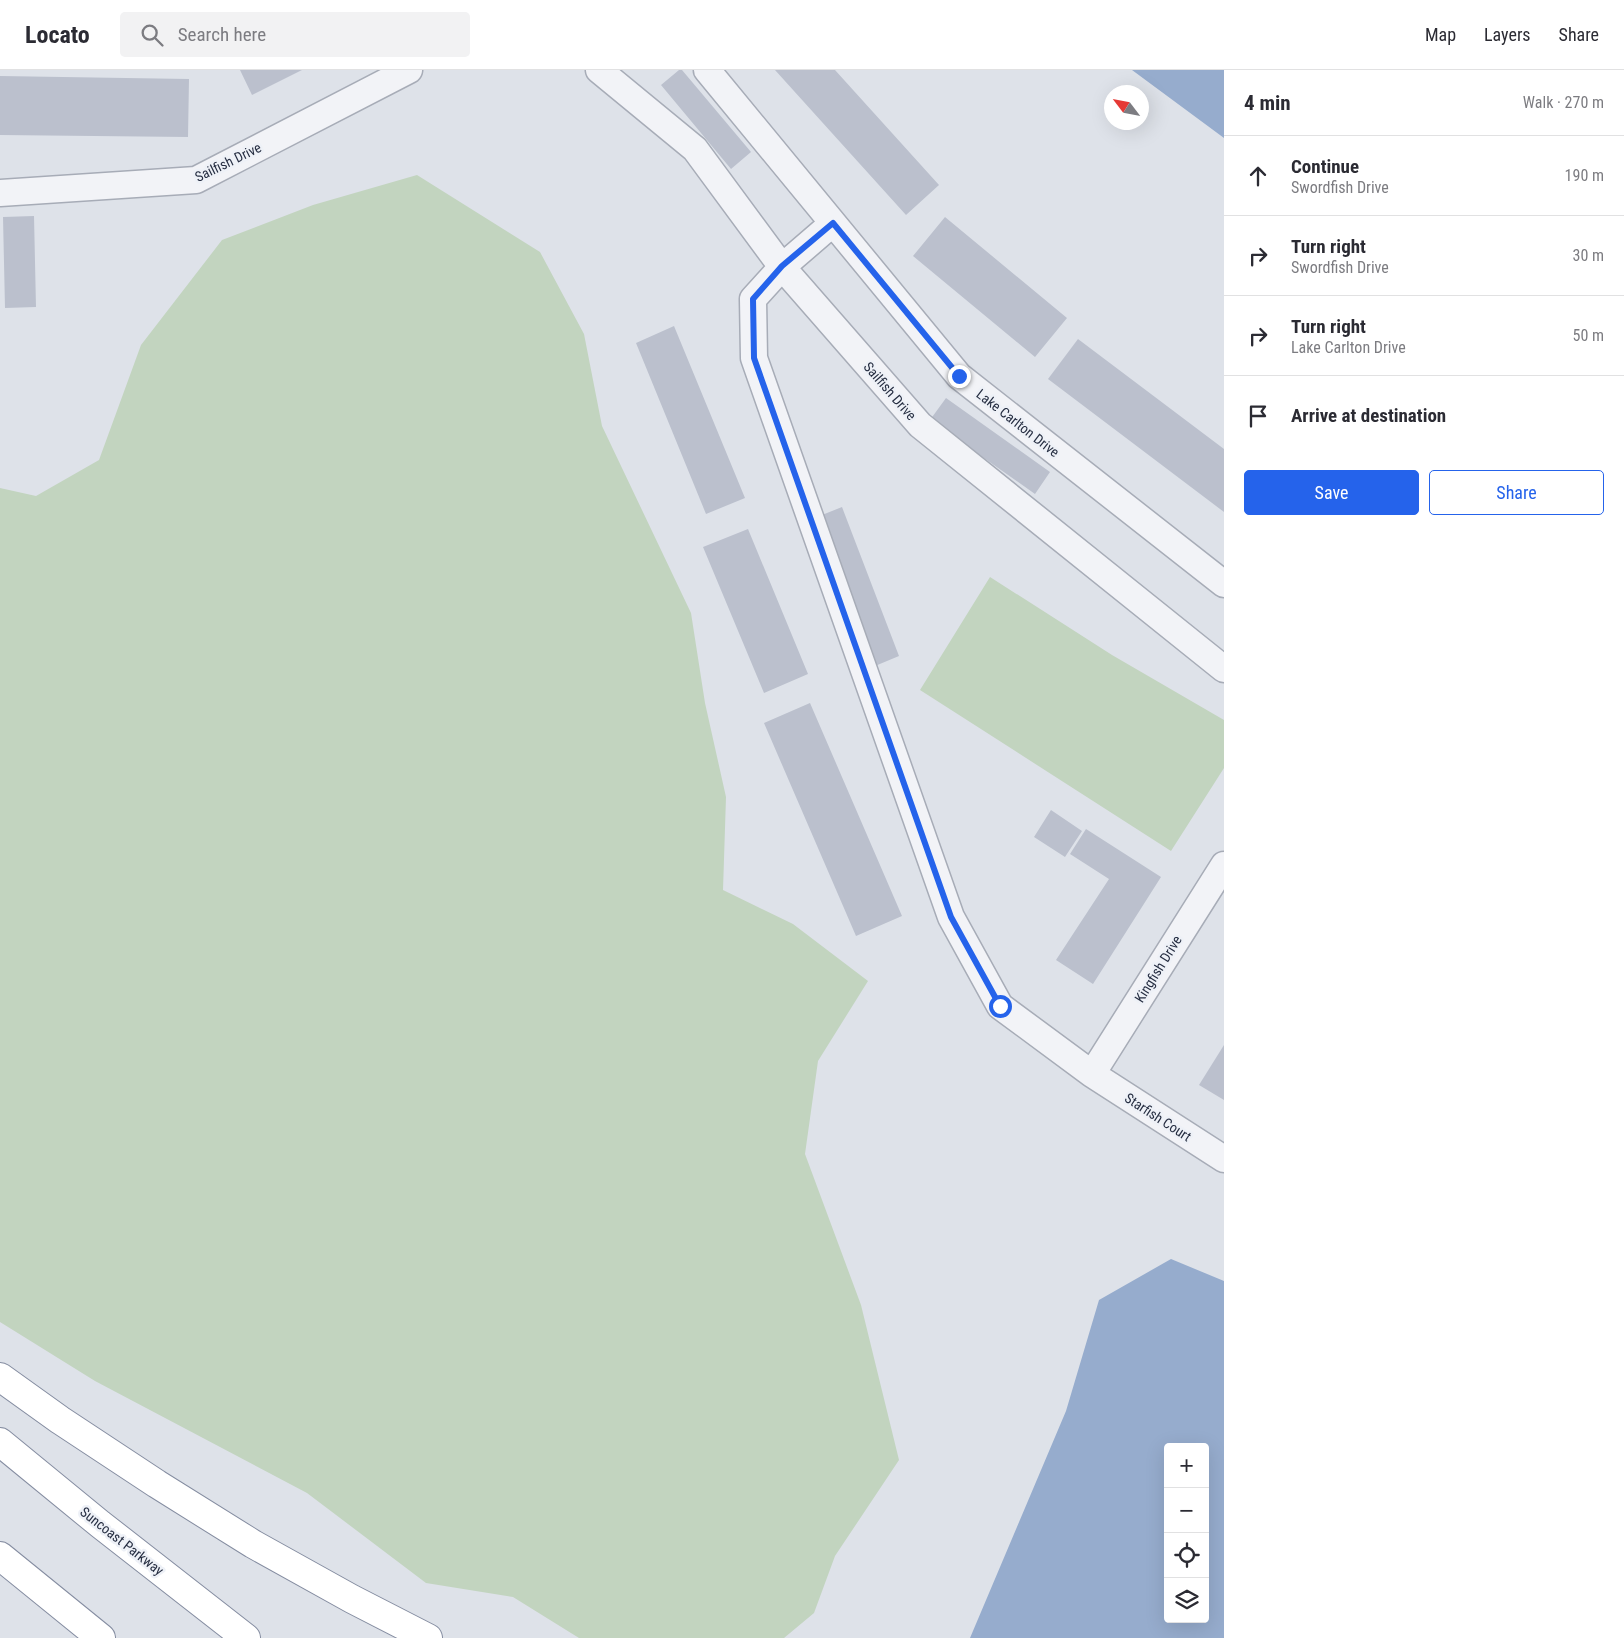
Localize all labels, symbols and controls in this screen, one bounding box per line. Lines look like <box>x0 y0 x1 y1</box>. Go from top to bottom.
search box <box>120 12 470 57</box>
text: Locato <box>25 21 90 49</box>
icon: search <box>138 21 166 49</box>
text: Search here <box>178 23 266 46</box>
text: Map <box>1425 24 1456 45</box>
text: Layers <box>1484 24 1531 45</box>
text: Share <box>1559 24 1599 45</box>
north arrow <box>1104 85 1149 130</box>
text: 4 min <box>1244 91 1291 115</box>
text: Walk · 270 m <box>1523 93 1604 112</box>
street label: Sailfish Drive <box>192 139 264 185</box>
text: Continue <box>1291 155 1359 178</box>
icon: ahead <box>1244 162 1272 190</box>
text: 190 m <box>1565 166 1604 185</box>
text: Swordfish Drive <box>1291 178 1389 197</box>
text: Turn right <box>1291 235 1366 258</box>
icon: right <box>1244 242 1272 270</box>
text: 30 m <box>1572 246 1604 265</box>
text: Swordfish Drive <box>1291 258 1389 277</box>
text: Turn right <box>1291 315 1366 338</box>
icon: right <box>1244 322 1272 350</box>
text: 50 m <box>1572 326 1604 345</box>
text: Lake Carlton Drive <box>1291 338 1406 357</box>
street label: Sailfish Drive <box>860 359 920 424</box>
route end <box>948 365 971 388</box>
street label: Lake Carlton Drive <box>974 386 1063 460</box>
icon: arrive <box>1244 402 1272 430</box>
text: Arrive at destination <box>1291 404 1446 427</box>
button: Save <box>1244 470 1419 515</box>
button: Share <box>1429 470 1604 515</box>
street label: Kingfish Drive <box>1131 932 1185 1005</box>
route start <box>989 995 1012 1018</box>
street label: Starfish Court <box>1122 1090 1194 1144</box>
map controls <box>1164 1443 1209 1623</box>
button: + <box>1164 1443 1209 1488</box>
button: − <box>1164 1488 1209 1533</box>
street label: Suncoast Parkway <box>77 1504 167 1579</box>
button: locate <box>1164 1533 1209 1578</box>
button: layers <box>1164 1578 1209 1623</box>

